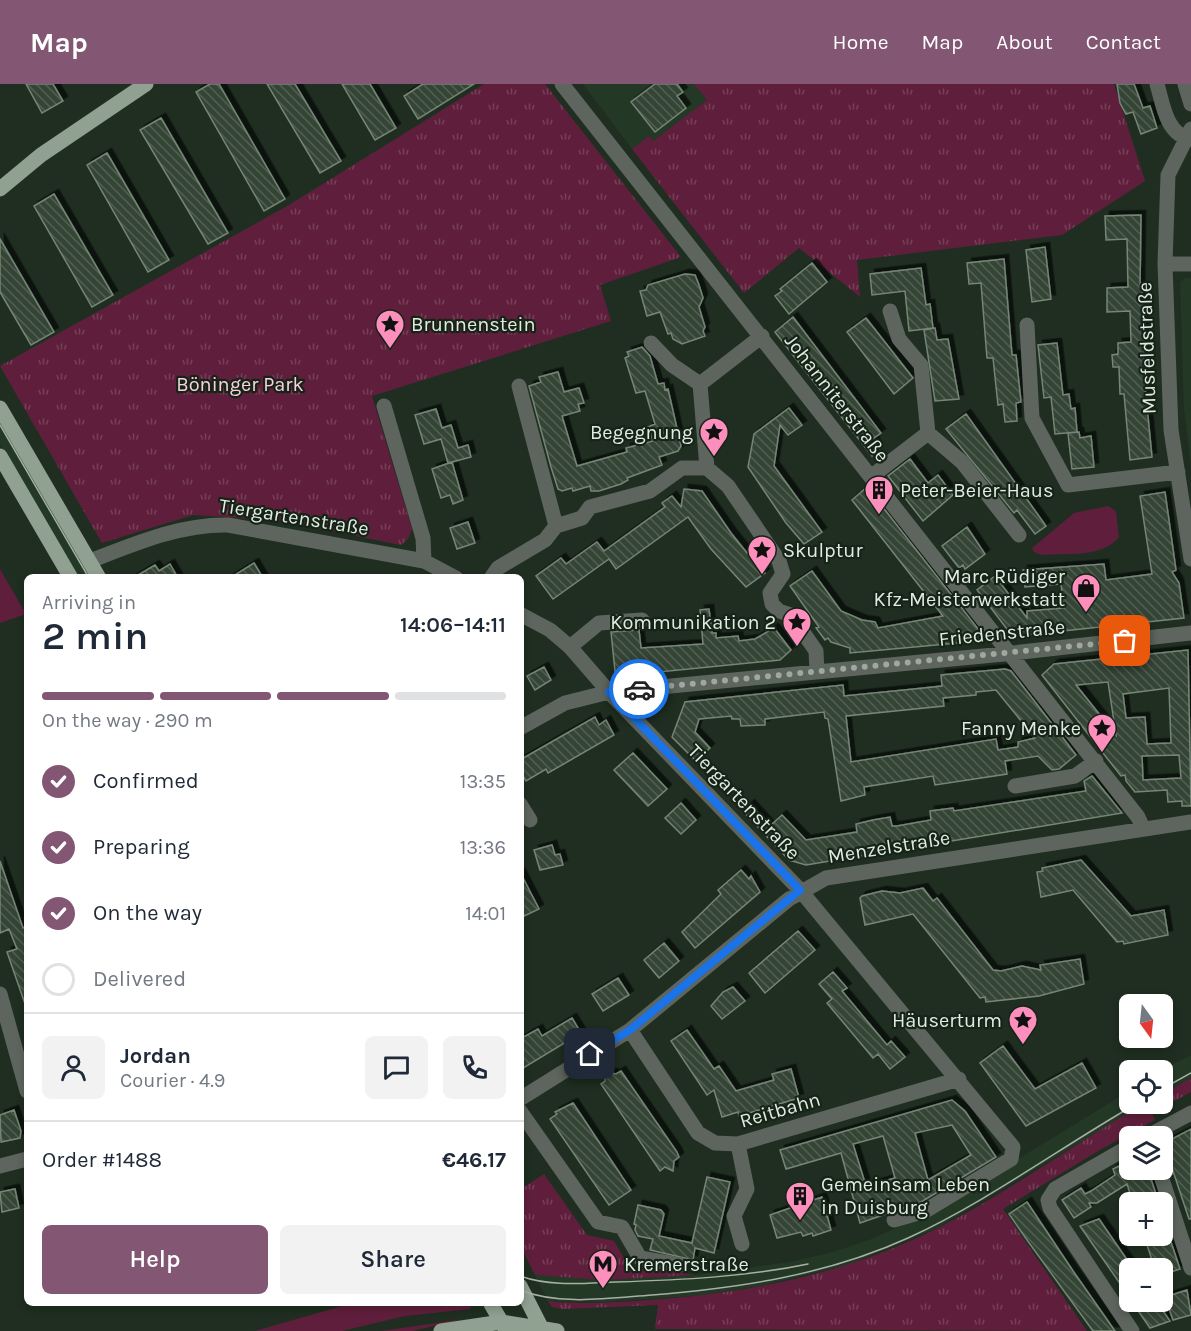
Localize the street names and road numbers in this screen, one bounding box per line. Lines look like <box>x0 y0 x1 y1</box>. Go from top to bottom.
street label: Musfeldstraße <box>1133 281 1161 415</box>
street label: Johanniterstraße <box>780 329 894 467</box>
street label: Tiergartenstraße <box>217 494 371 540</box>
street label: Friedenstraße <box>938 615 1066 651</box>
street label: Tiergartenstraße <box>683 740 805 864</box>
street label: Menzelstraße <box>826 826 952 868</box>
street label: Reitbahn <box>737 1088 823 1132</box>

